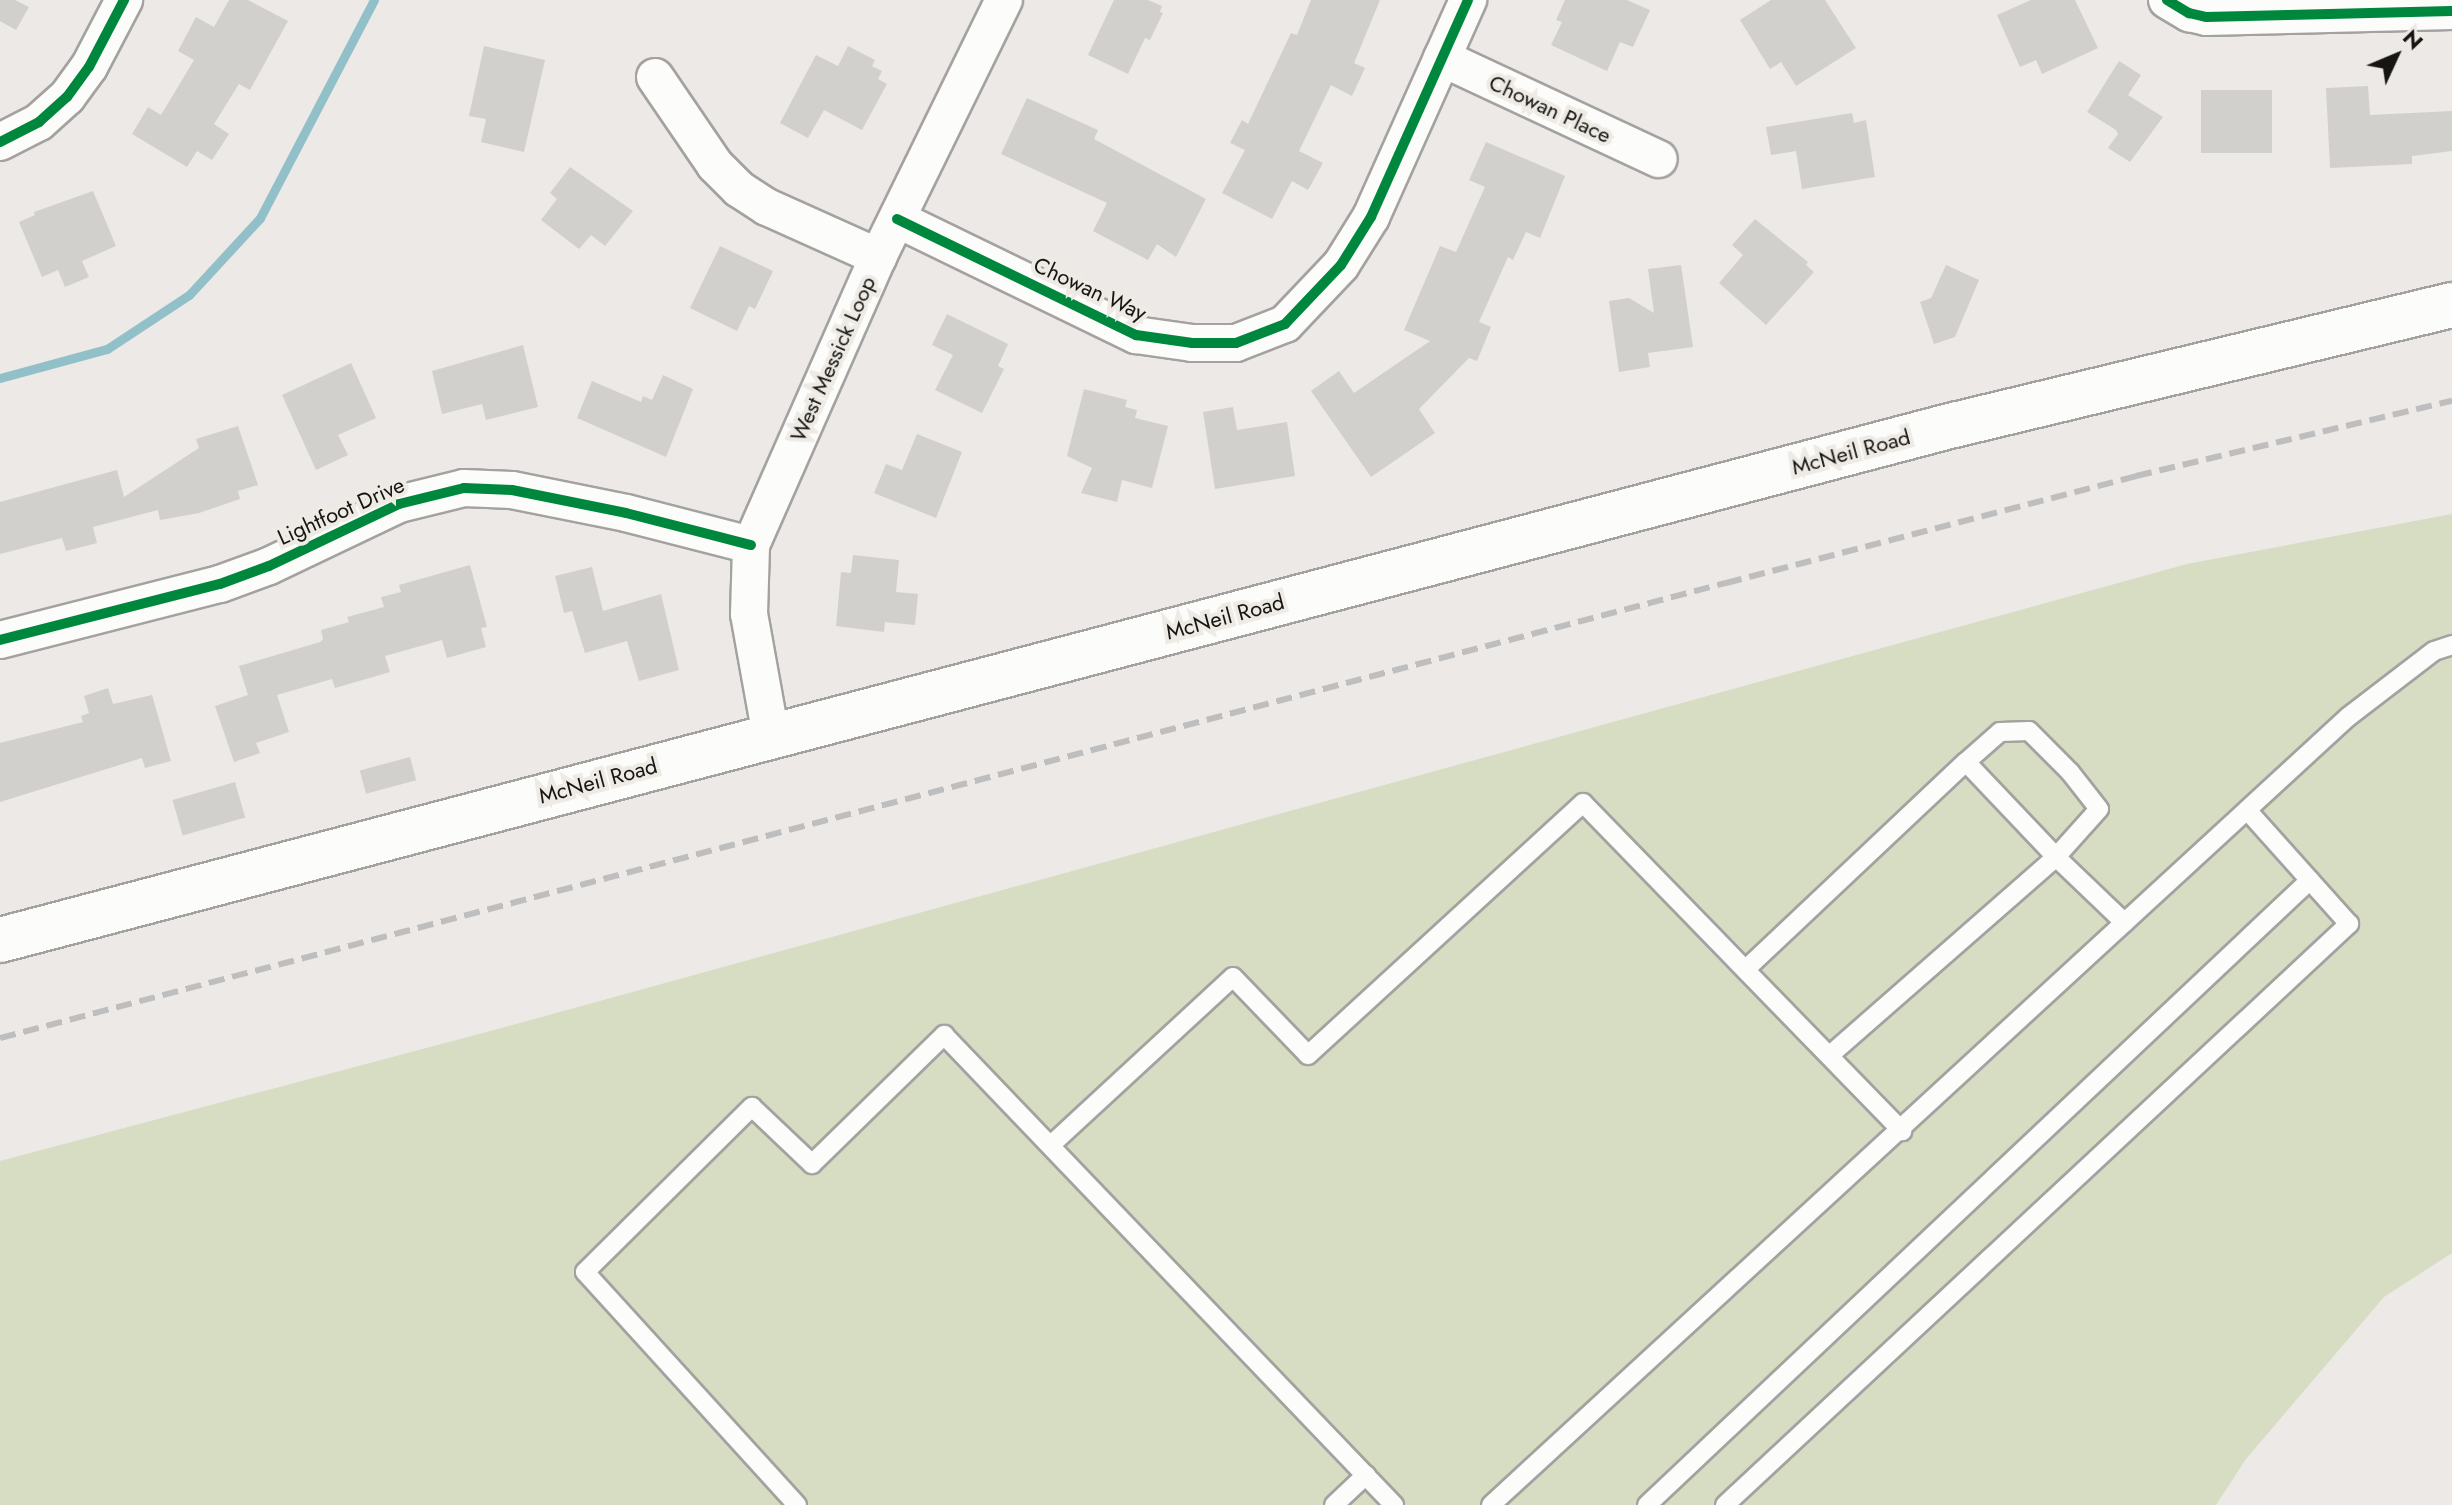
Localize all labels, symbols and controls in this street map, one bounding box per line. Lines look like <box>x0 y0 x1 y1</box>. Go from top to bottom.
north arrow <box>2356 16 2436 96</box>
text: N <box>2396 22 2431 57</box>
street label: Chowan Place <box>1485 69 1615 149</box>
street label: Chowan Way <box>1029 251 1151 327</box>
street label: West Messick Loop <box>785 272 881 446</box>
street label: McNeil Road <box>1789 424 1913 480</box>
street label: Lightfoot Drive <box>273 471 409 551</box>
street label: McNeil Road <box>1163 589 1287 645</box>
street label: McNeil Road <box>536 753 660 809</box>

